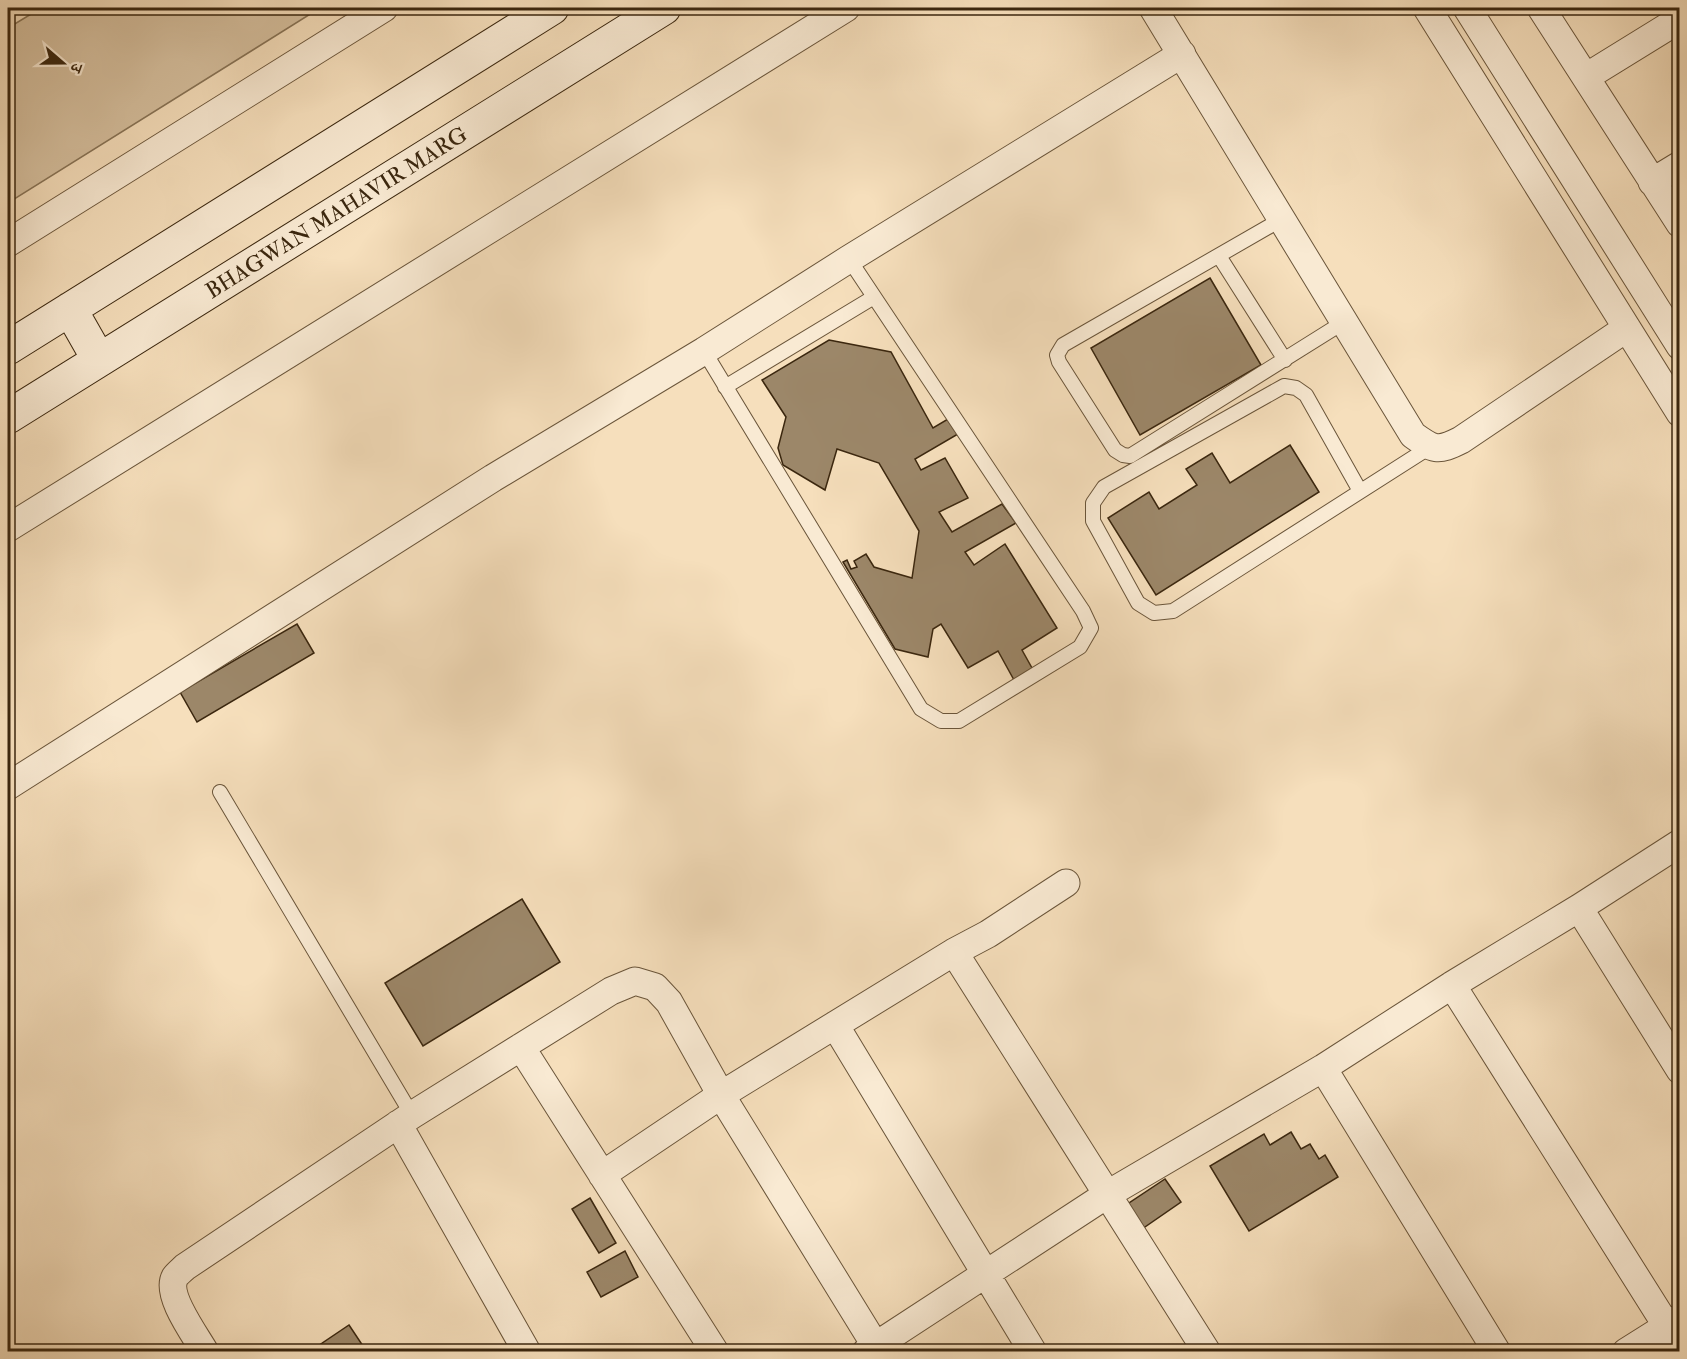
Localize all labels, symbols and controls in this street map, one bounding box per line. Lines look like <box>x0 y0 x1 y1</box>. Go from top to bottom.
north arrow <box>33 33 93 93</box>
text: उ <box>65 60 87 77</box>
street label: BHAGWAN MAHAVIR MARG <box>200 120 473 305</box>

